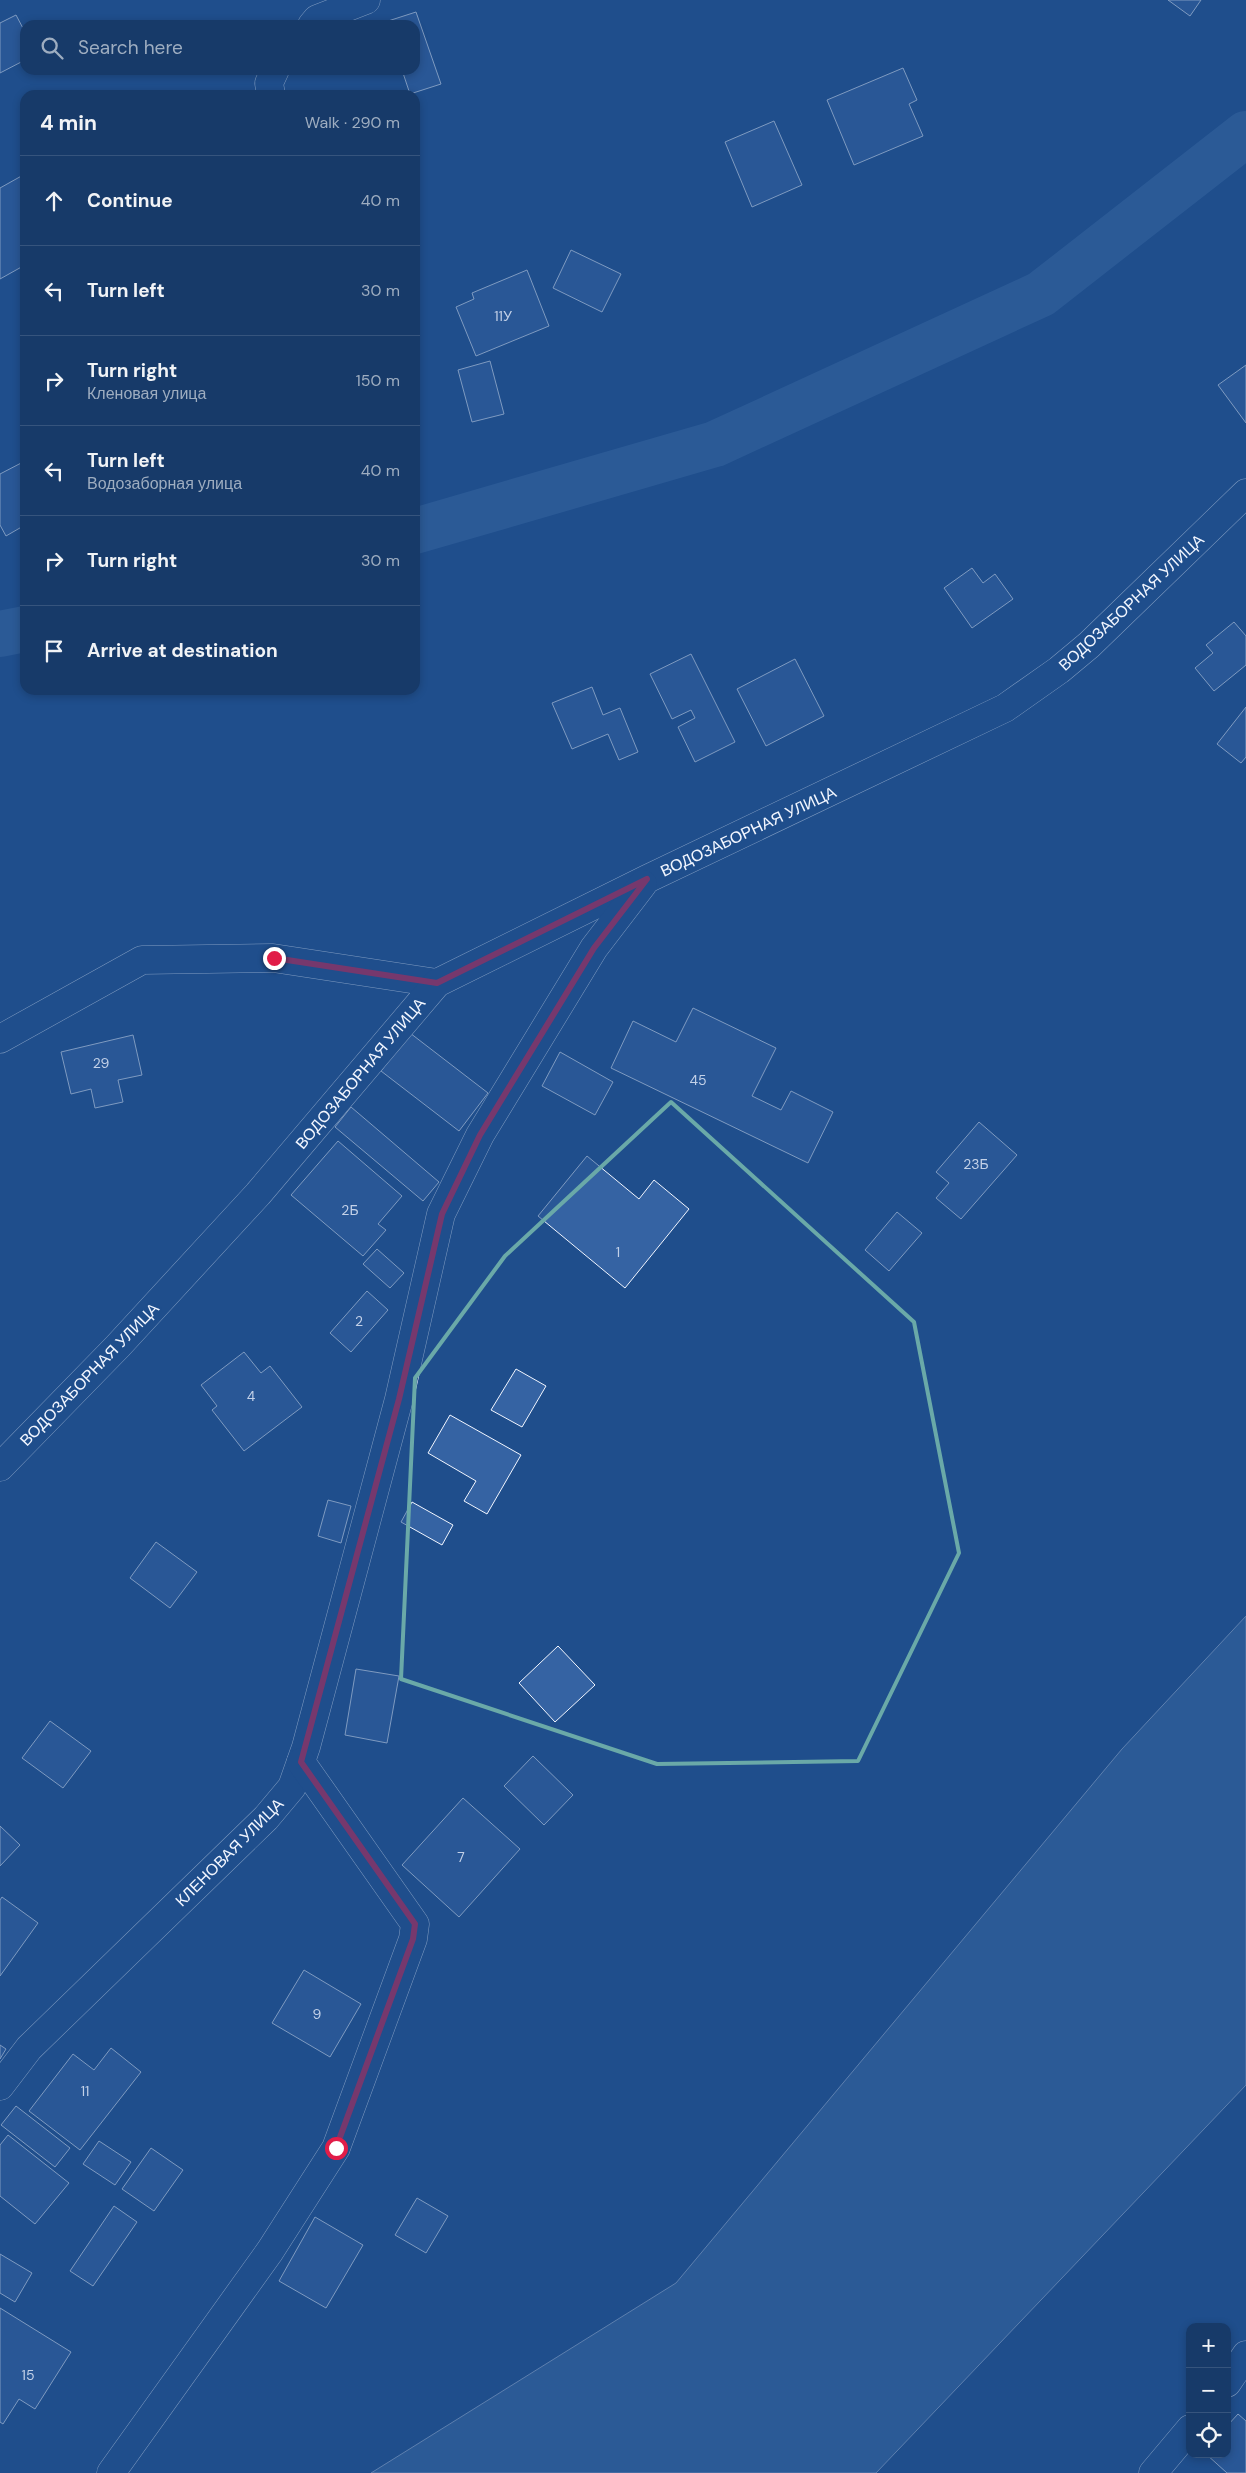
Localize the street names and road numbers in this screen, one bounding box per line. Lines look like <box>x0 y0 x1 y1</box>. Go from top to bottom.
street label: ВОДОЗАБОРНАЯ УЛИЦА <box>1054 529 1209 675</box>
street label: ВОДОЗАБОРНАЯ УЛИЦА <box>657 781 840 881</box>
street label: ВОДОЗАБОРНАЯ УЛИЦА <box>291 993 430 1153</box>
street label: ВОДОЗАБОРНАЯ УЛИЦА <box>15 1298 164 1451</box>
street label: КЛЕНОВАЯ УЛИЦА <box>171 1793 288 1911</box>

